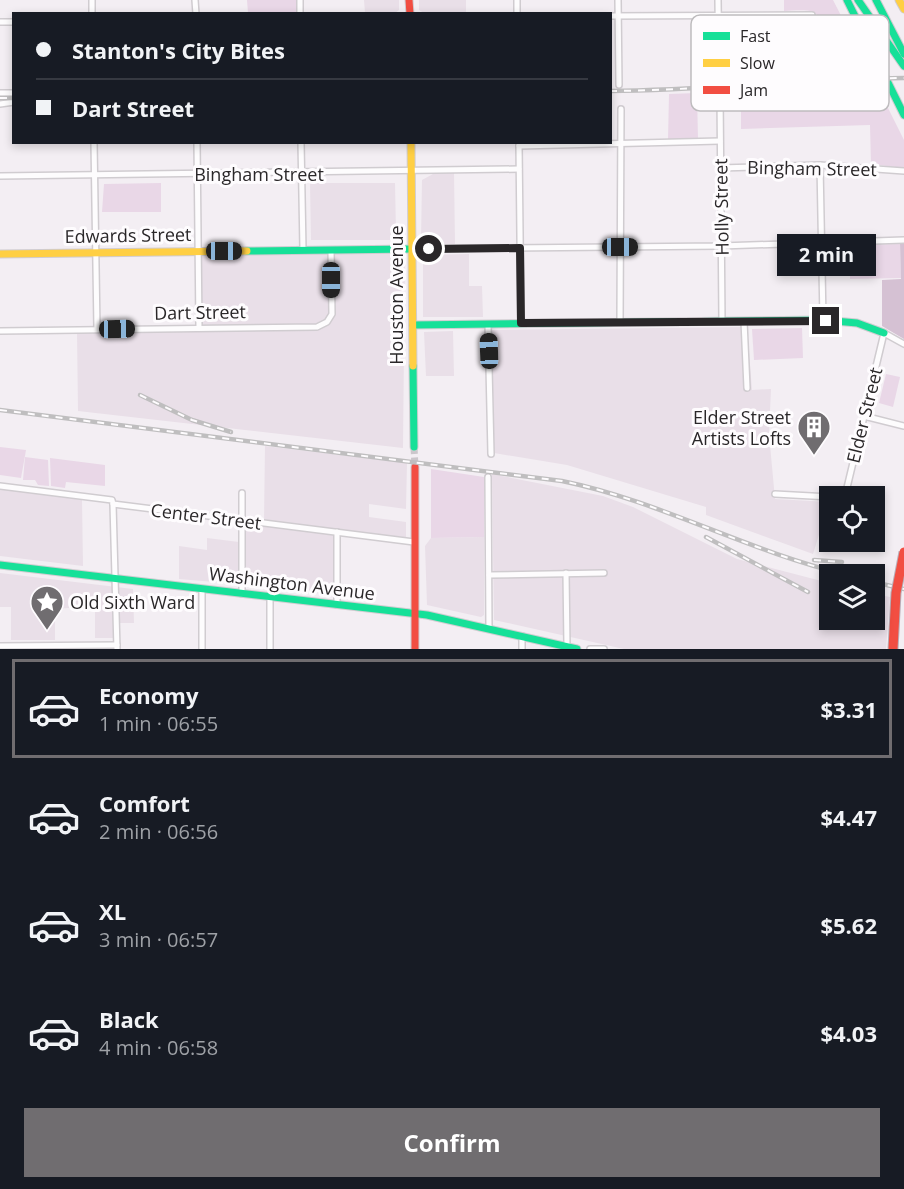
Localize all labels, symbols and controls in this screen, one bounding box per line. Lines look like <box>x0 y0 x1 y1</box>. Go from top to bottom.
legend <box>691 15 889 111</box>
text: Fast <box>740 25 771 47</box>
text: Stanton's City Bites <box>72 35 285 65</box>
text: Slow <box>740 52 775 74</box>
text: Jam <box>738 79 768 101</box>
text: Dart Street <box>72 93 194 123</box>
street label: Bingham Street <box>747 155 877 181</box>
street label: Holly Street <box>708 158 734 256</box>
street label: Bingham Street <box>194 162 324 186</box>
street label: Edwards Street <box>64 222 192 248</box>
street label: Houston Avenue <box>384 225 408 365</box>
callout: 2 min <box>776 234 876 276</box>
route start <box>415 235 442 262</box>
car <box>602 238 638 256</box>
text: 2 min <box>799 241 854 268</box>
car <box>206 242 242 260</box>
car <box>322 262 340 298</box>
street label: Dart Street <box>154 299 246 325</box>
route end <box>812 307 839 334</box>
car <box>99 320 135 338</box>
car <box>479 333 499 369</box>
street label: Elder Street <box>841 365 887 465</box>
place label: Elder Street Artists Lofts <box>692 405 791 450</box>
building icon: Elder Street Artists Lofts <box>796 409 832 456</box>
map controls <box>819 486 885 630</box>
button: locate <box>819 486 885 552</box>
street label: Center Street <box>149 497 263 535</box>
street label: Washington Avenue <box>208 561 376 605</box>
button: layers <box>819 564 885 630</box>
place icon: Old Sixth Ward <box>29 584 65 631</box>
place label: Old Sixth Ward <box>70 590 195 614</box>
text: Economy <box>99 680 198 710</box>
icon: car <box>27 682 81 736</box>
text: $3.31 <box>820 694 877 724</box>
text: 1 min · 06:55 <box>99 710 218 737</box>
text: Comfort <box>99 788 190 818</box>
icon: car <box>27 790 81 844</box>
text: $4.47 <box>820 802 877 832</box>
text: 2 min · 06:56 <box>99 818 218 845</box>
text: XL <box>99 896 126 926</box>
icon: car <box>27 898 81 952</box>
text: $5.62 <box>820 910 877 940</box>
text: 3 min · 06:57 <box>99 926 218 953</box>
text: Black <box>99 1004 159 1034</box>
icon: car <box>27 1006 81 1060</box>
text: $4.03 <box>820 1018 877 1048</box>
text: 4 min · 06:58 <box>99 1034 218 1061</box>
button: Confirm <box>24 1108 880 1177</box>

